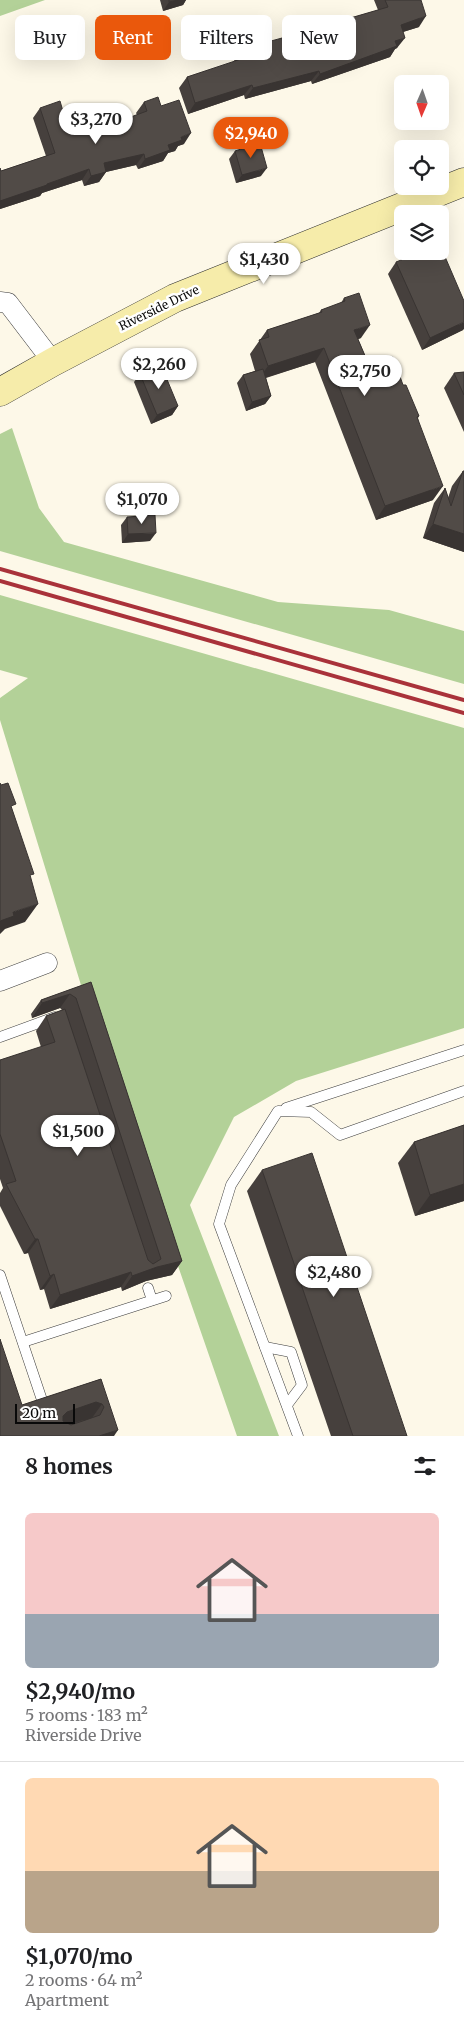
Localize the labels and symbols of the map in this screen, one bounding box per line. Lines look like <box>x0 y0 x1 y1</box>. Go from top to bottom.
north arrow <box>394 75 449 130</box>
pin: $3,270 <box>55 102 137 145</box>
pin: $2,940 <box>210 116 292 159</box>
pin: $1,430 <box>223 242 305 285</box>
street label: Riverside Drive <box>116 282 201 333</box>
pin: $2,260 <box>118 348 200 390</box>
pin: $2,750 <box>324 354 406 397</box>
pin: $1,070 <box>101 482 183 525</box>
pin: $1,500 <box>37 1114 119 1157</box>
pin: $2,480 <box>293 1256 375 1298</box>
scale bar <box>15 1401 75 1424</box>

